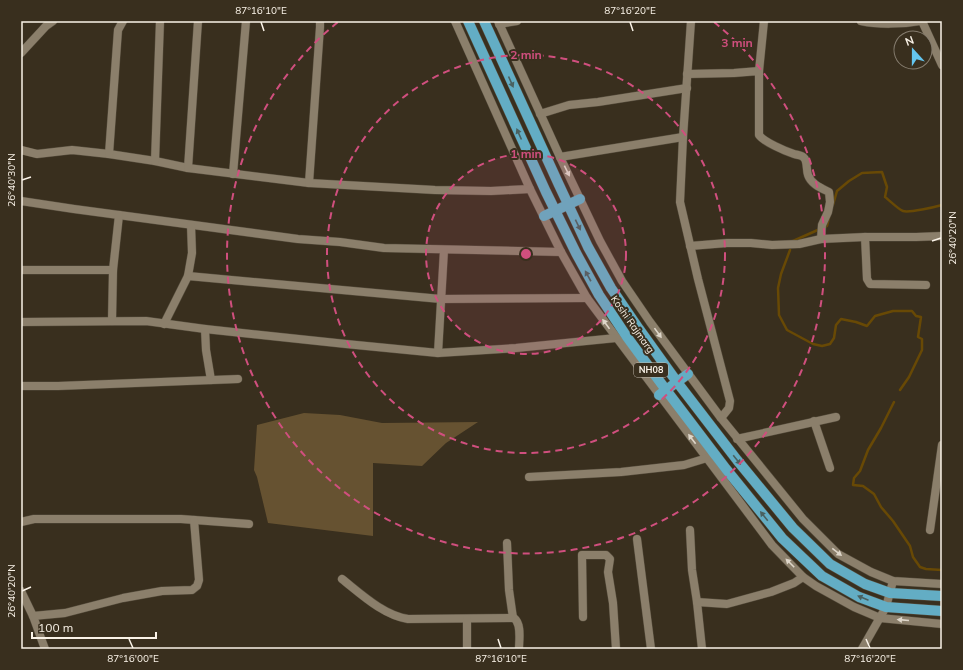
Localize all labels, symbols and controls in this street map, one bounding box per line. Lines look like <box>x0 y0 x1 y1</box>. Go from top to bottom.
text: 87°16'10"E <box>235 4 287 17</box>
text: 87°16'20"E <box>604 4 656 17</box>
north arrow <box>893 30 933 70</box>
text: N <box>903 33 916 49</box>
text: 3 min <box>721 35 753 50</box>
text: 2 min <box>510 47 542 62</box>
one-way arrow <box>508 76 515 88</box>
one-way arrow <box>516 128 522 139</box>
text: 1 min <box>510 146 542 161</box>
text: 26°40'30"N <box>5 153 18 207</box>
one-way arrow <box>564 165 570 177</box>
text: 26°40'20"N <box>946 211 959 265</box>
one-way arrow <box>575 220 581 231</box>
centre of rings <box>519 247 533 261</box>
one-way arrow <box>585 270 592 282</box>
street label: Koshi Rajmarg <box>608 293 657 356</box>
one-way arrow <box>602 318 610 329</box>
one-way arrow <box>654 327 662 338</box>
road number: NH08 <box>634 363 668 377</box>
one-way arrow <box>689 434 697 444</box>
one-way arrow <box>733 454 741 465</box>
one-way arrow <box>760 510 769 521</box>
one-way arrow <box>832 548 843 556</box>
one-way arrow <box>785 558 795 568</box>
text: 26°40'20"N <box>5 564 18 618</box>
one-way arrow <box>857 595 869 601</box>
scale bar <box>32 614 156 640</box>
one-way arrow <box>897 617 909 624</box>
text: 100 m <box>38 620 73 635</box>
text: 87°16'00"E <box>107 652 159 665</box>
text: 87°16'10"E <box>475 652 527 665</box>
text: 87°16'20"E <box>844 652 896 665</box>

